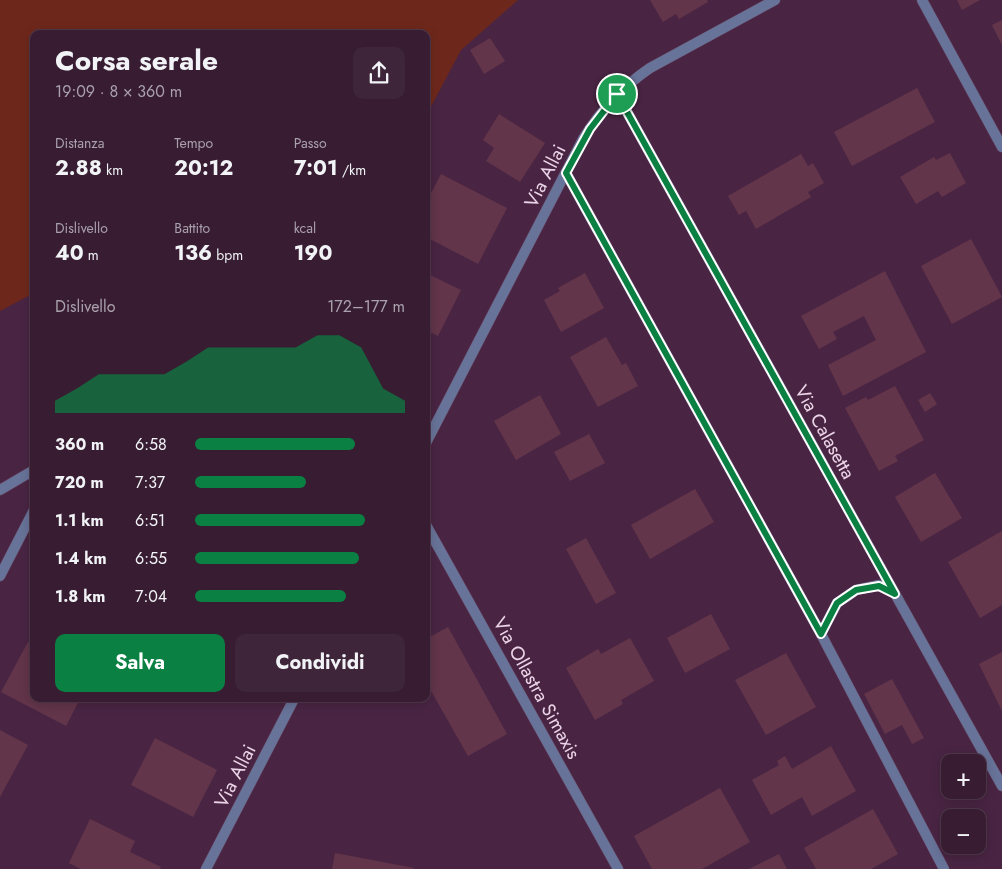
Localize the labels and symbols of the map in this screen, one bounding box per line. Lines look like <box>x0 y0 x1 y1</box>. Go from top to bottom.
pin <box>596 73 638 115</box>
street label: Via Allai <box>518 140 572 212</box>
street label: Via Calasetta <box>788 380 862 484</box>
street label: Via Ollastra Simaxis <box>487 612 587 764</box>
street label: Via Allai <box>208 740 262 812</box>

